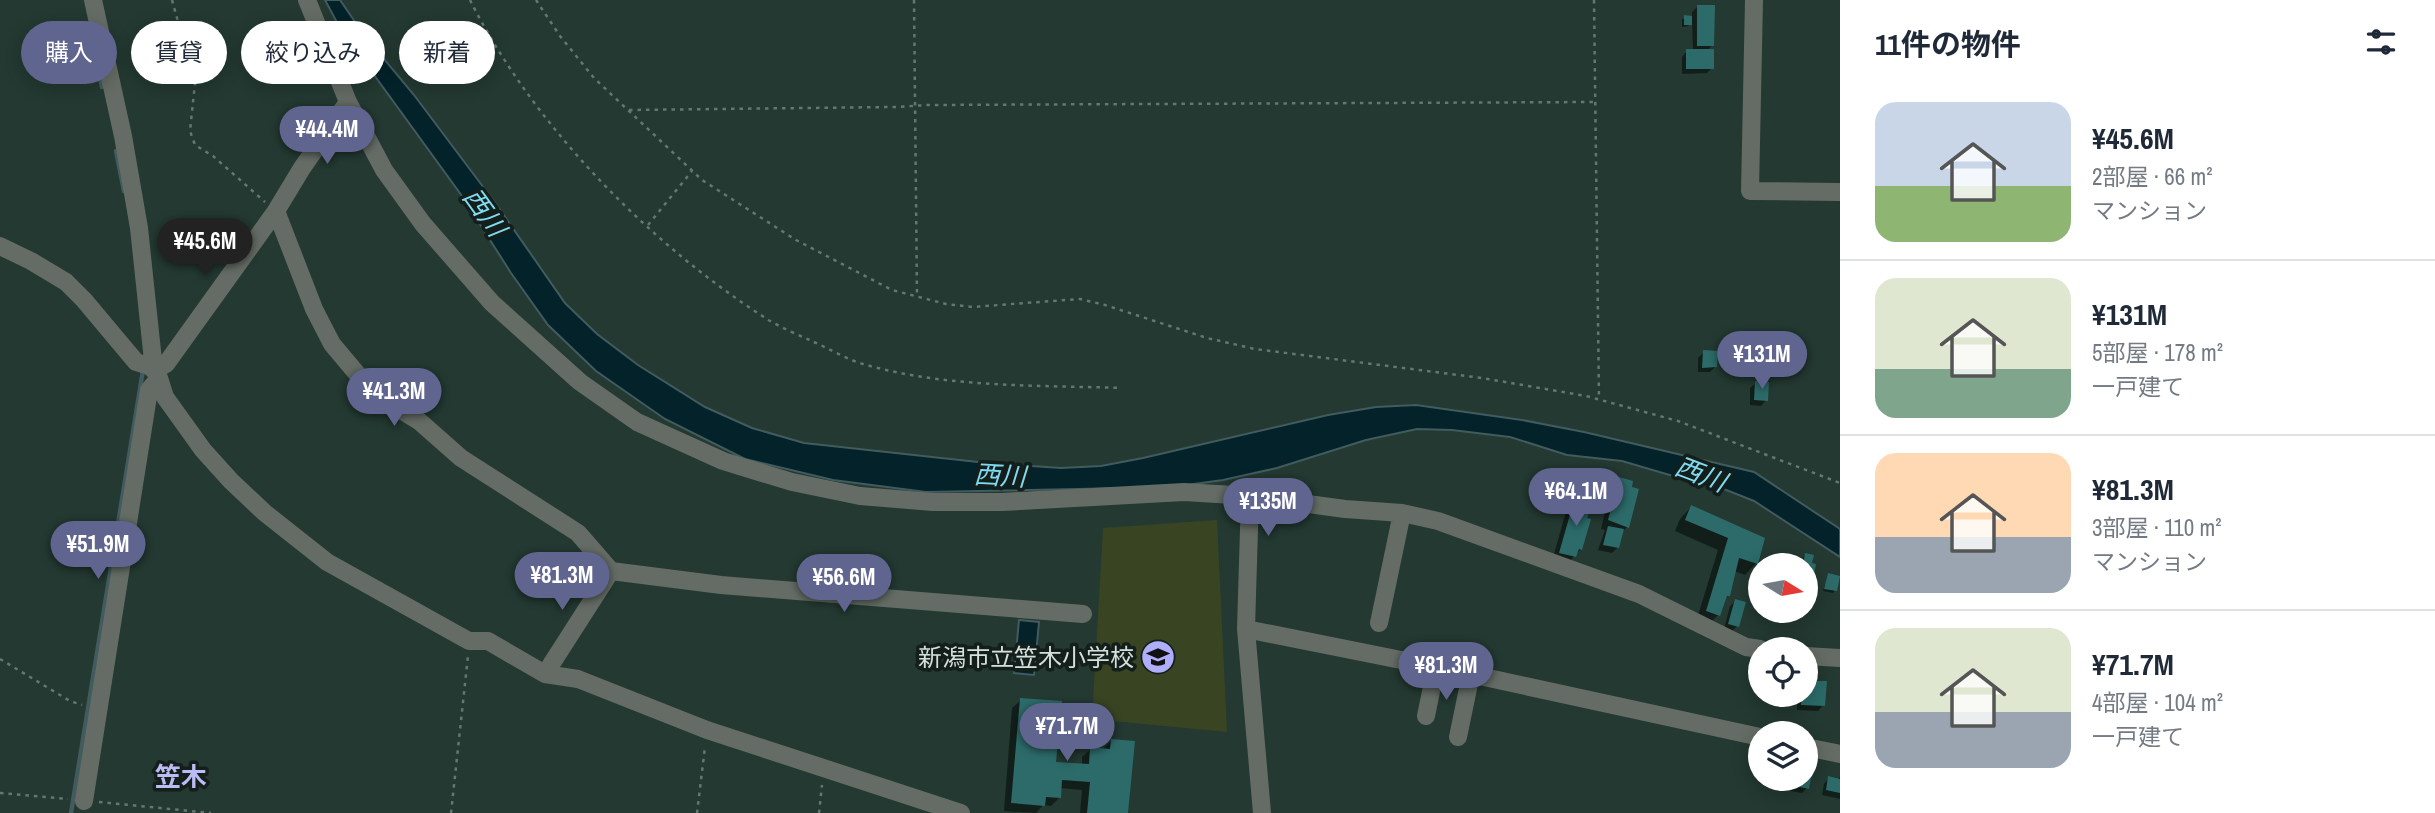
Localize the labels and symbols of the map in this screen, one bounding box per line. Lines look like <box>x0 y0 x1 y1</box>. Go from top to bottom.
pin: ¥44.4M <box>270 106 384 166</box>
water label: 西川 <box>456 181 516 246</box>
pin: ¥45.6M <box>148 218 262 278</box>
pin: ¥131M <box>1713 332 1811 391</box>
pin: ¥41.3M <box>337 368 451 428</box>
water label: 西川 <box>1670 448 1734 501</box>
water label: 西川 <box>973 456 1030 494</box>
pin: ¥64.1M <box>1519 468 1633 528</box>
pin: ¥135M <box>1219 478 1317 538</box>
pin: ¥51.9M <box>41 522 155 581</box>
pin: ¥81.3M <box>505 552 619 612</box>
north arrow <box>1748 553 1818 623</box>
pin: ¥56.6M <box>787 554 901 614</box>
school or university icon: 新潟市立笠木小学校 <box>1139 638 1177 676</box>
place label: 新潟市立笠木小学校 <box>918 641 1134 673</box>
pin: ¥81.3M <box>1389 642 1503 702</box>
pin: ¥71.7M <box>1010 704 1124 763</box>
district label: 笠木 <box>155 759 207 794</box>

